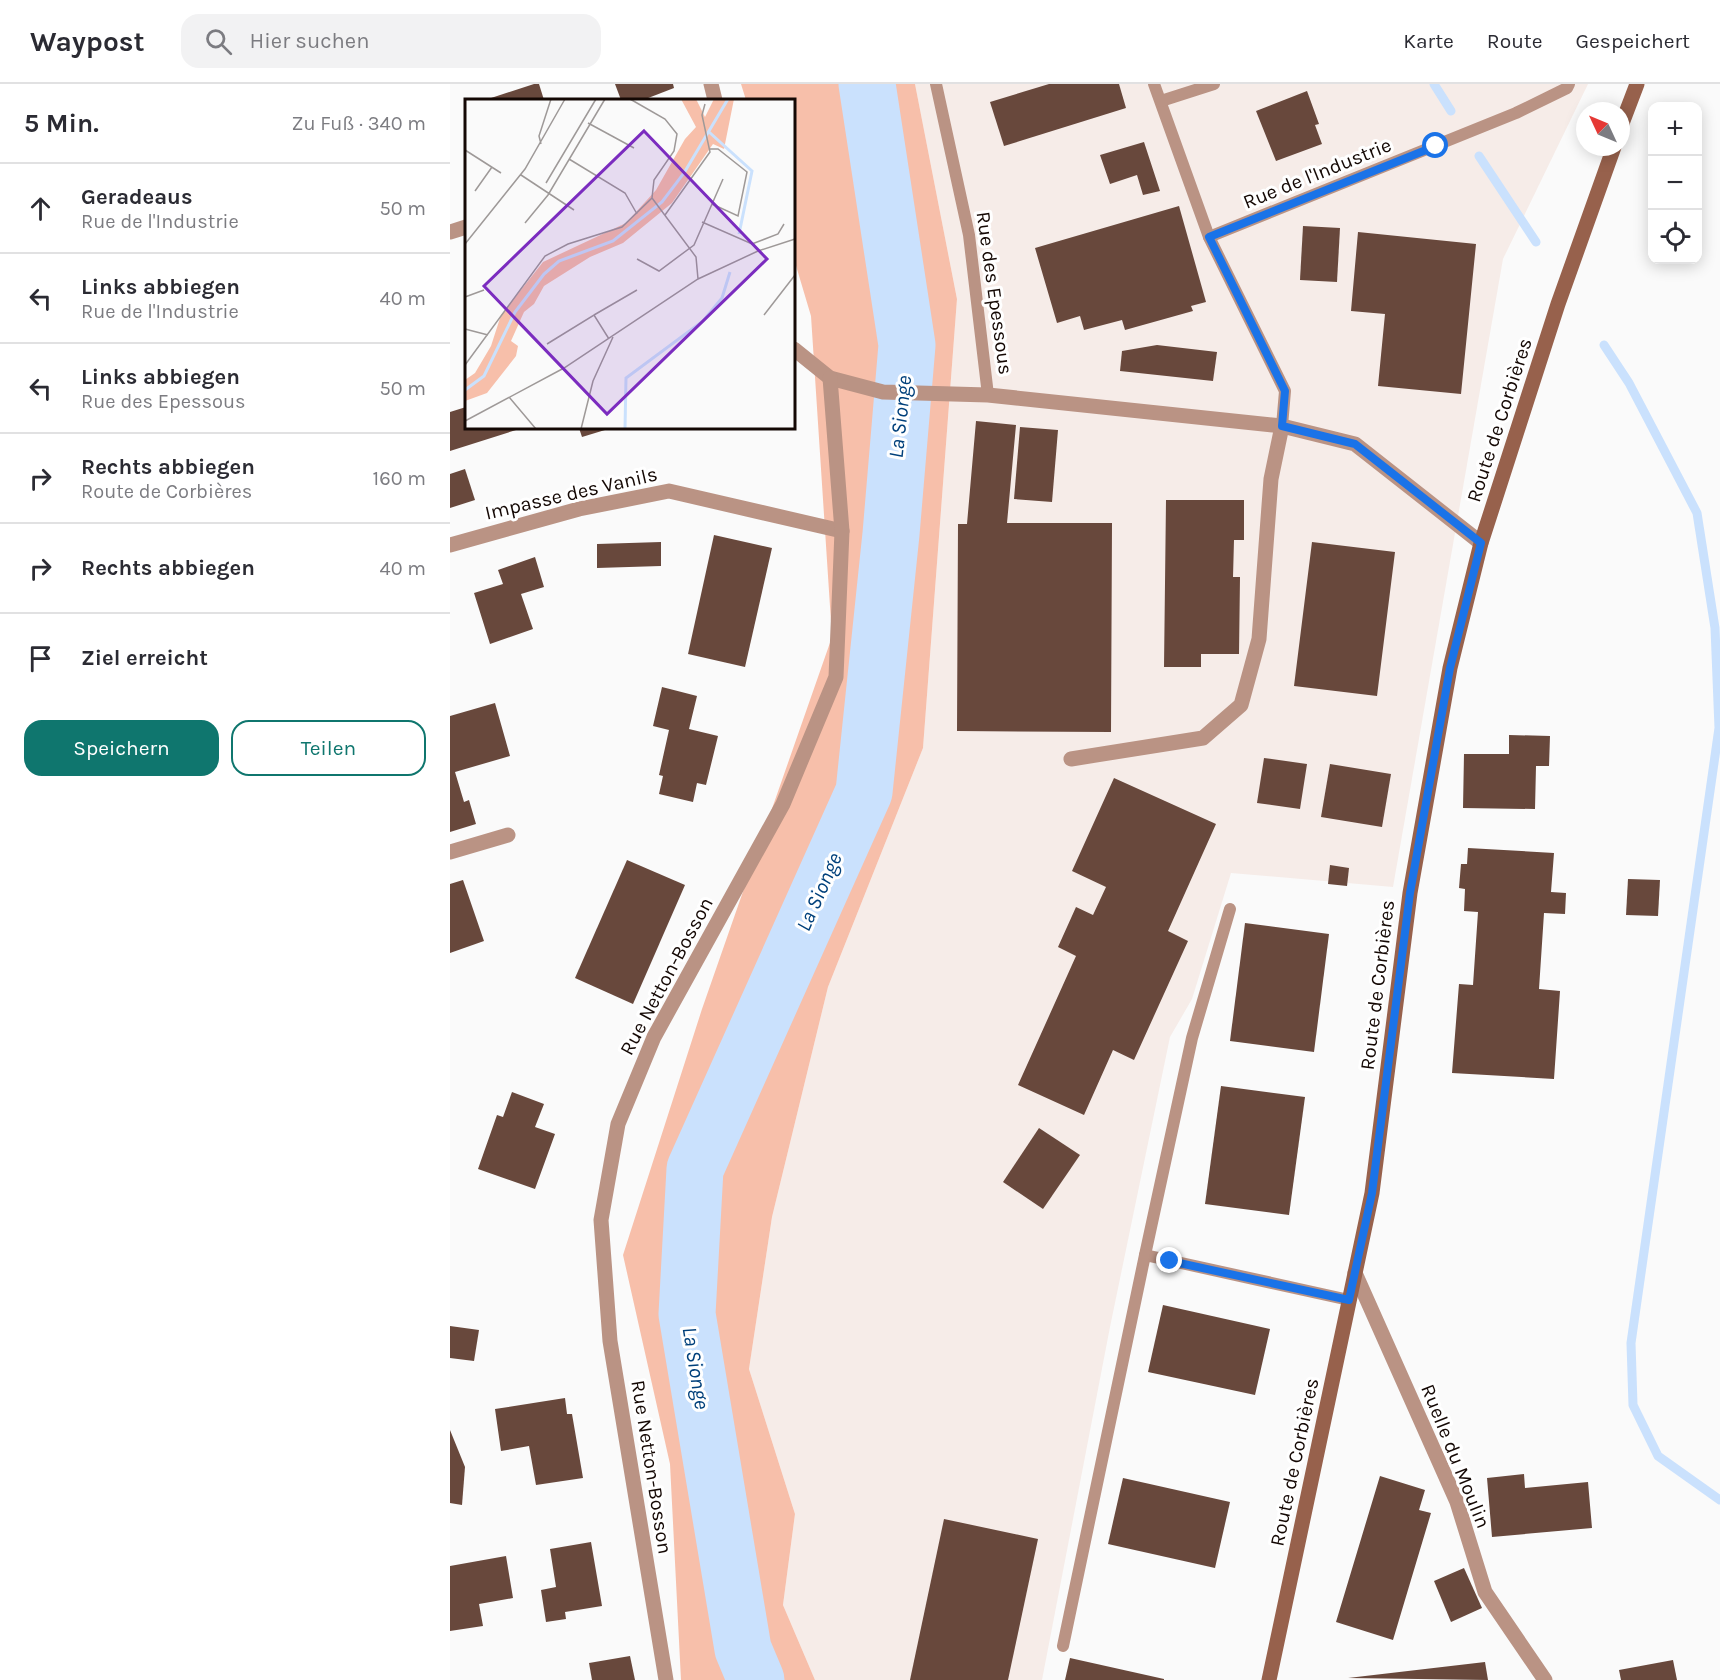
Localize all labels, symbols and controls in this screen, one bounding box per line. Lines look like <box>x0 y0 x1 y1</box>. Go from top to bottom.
search box <box>181 14 601 68</box>
text: Waypost <box>30 25 145 58</box>
icon: search <box>202 25 235 58</box>
text: Hier suchen <box>250 28 369 54</box>
text: Karte <box>1403 29 1454 53</box>
text: Route <box>1487 29 1543 53</box>
text: Gespeichert <box>1576 29 1690 53</box>
inset map <box>465 99 795 429</box>
north arrow <box>1576 102 1630 156</box>
map controls <box>1648 102 1702 264</box>
button: + <box>1648 102 1702 156</box>
text: 5 Min. <box>24 108 99 139</box>
text: Zu Fuß · 340 m <box>292 112 426 135</box>
route start <box>1422 132 1448 158</box>
street label: Rue de l'Industrie <box>1240 133 1395 214</box>
button: − <box>1648 156 1702 210</box>
text: Geradeaus <box>81 184 193 210</box>
icon: ahead <box>24 192 57 225</box>
text: 50 m <box>379 197 426 220</box>
text: Rue de l'Industrie <box>81 210 239 233</box>
street label: Rue des Epessous <box>972 210 1017 376</box>
button: locate <box>1648 210 1702 264</box>
text: Links abbiegen <box>81 274 240 300</box>
icon: left <box>24 282 57 315</box>
text: 40 m <box>380 287 426 310</box>
text: Rue de l'Industrie <box>81 300 239 323</box>
street label: Route de Corbières <box>1462 335 1537 505</box>
text: Links abbiegen <box>81 364 240 390</box>
icon: left <box>24 372 57 405</box>
water label: La Sionge <box>884 374 916 460</box>
text: 50 m <box>379 377 426 400</box>
text: Rue des Epessous <box>81 390 246 413</box>
text: Rechts abbiegen <box>81 454 255 480</box>
icon: right <box>24 462 57 495</box>
street label: Impasse des Vanils <box>483 462 660 525</box>
text: 160 m <box>373 467 426 490</box>
text: Route de Corbières <box>81 480 252 503</box>
icon: right <box>24 552 57 585</box>
text: Rechts abbiegen <box>81 555 255 581</box>
text: 40 m <box>380 557 426 580</box>
icon: arrive <box>24 642 57 675</box>
text: Ziel erreicht <box>81 645 208 671</box>
button: Speichern <box>24 720 219 776</box>
button: Teilen <box>231 720 426 776</box>
water label: La Sionge <box>791 849 847 935</box>
street label: Rue Netton-Bosson <box>615 893 718 1059</box>
street label: Route de Corbières <box>1356 899 1399 1071</box>
route end <box>1156 1247 1182 1273</box>
water label: La Sionge <box>678 1325 714 1411</box>
street label: Route de Corbières <box>1265 1376 1324 1548</box>
street label: Rue Netton-Bosson <box>626 1379 677 1556</box>
street label: Ruelle du Moulin <box>1416 1381 1495 1532</box>

